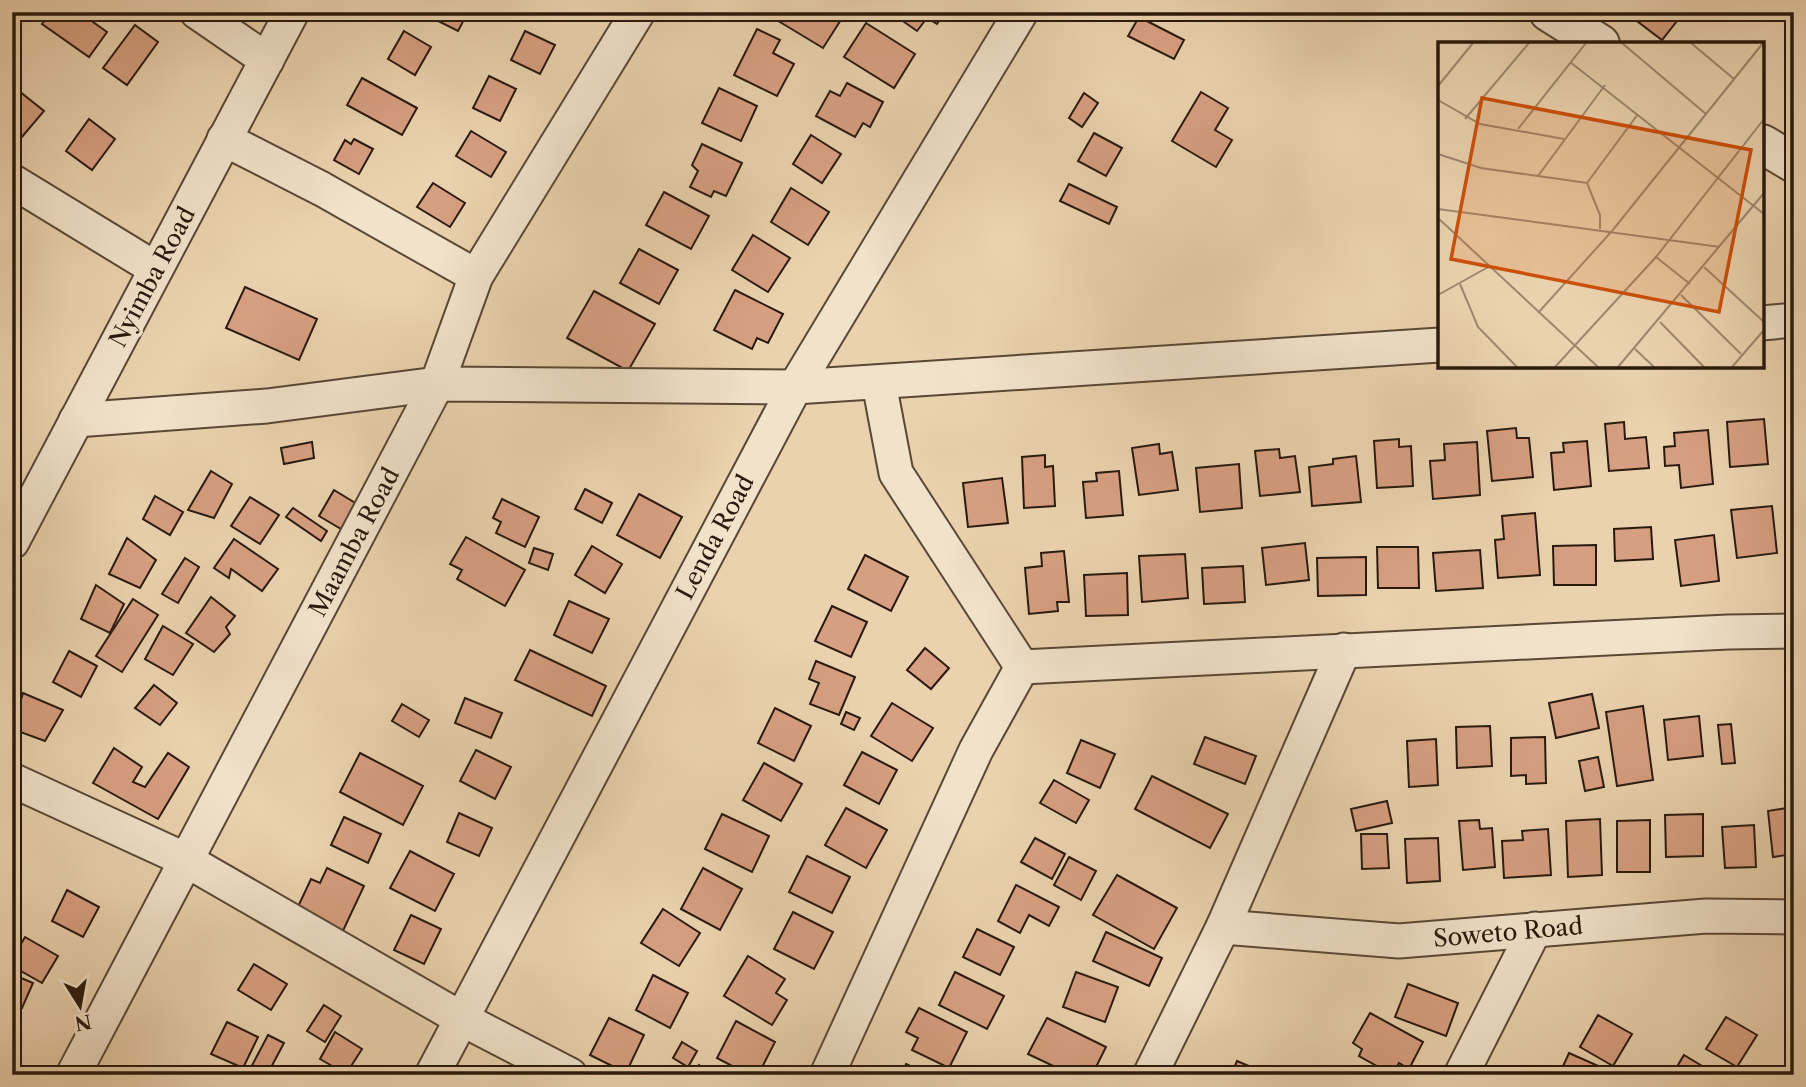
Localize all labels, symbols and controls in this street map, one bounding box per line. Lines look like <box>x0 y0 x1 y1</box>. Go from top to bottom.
inset map <box>1438 42 1764 368</box>
street label: Nyimba Road <box>103 201 201 352</box>
street label: Maamba Road <box>303 462 406 621</box>
street label: Lenda Road <box>670 469 760 604</box>
street label: Soweto Road <box>1432 911 1584 953</box>
north arrow <box>46 972 116 1042</box>
text: N <box>73 1009 93 1035</box>

